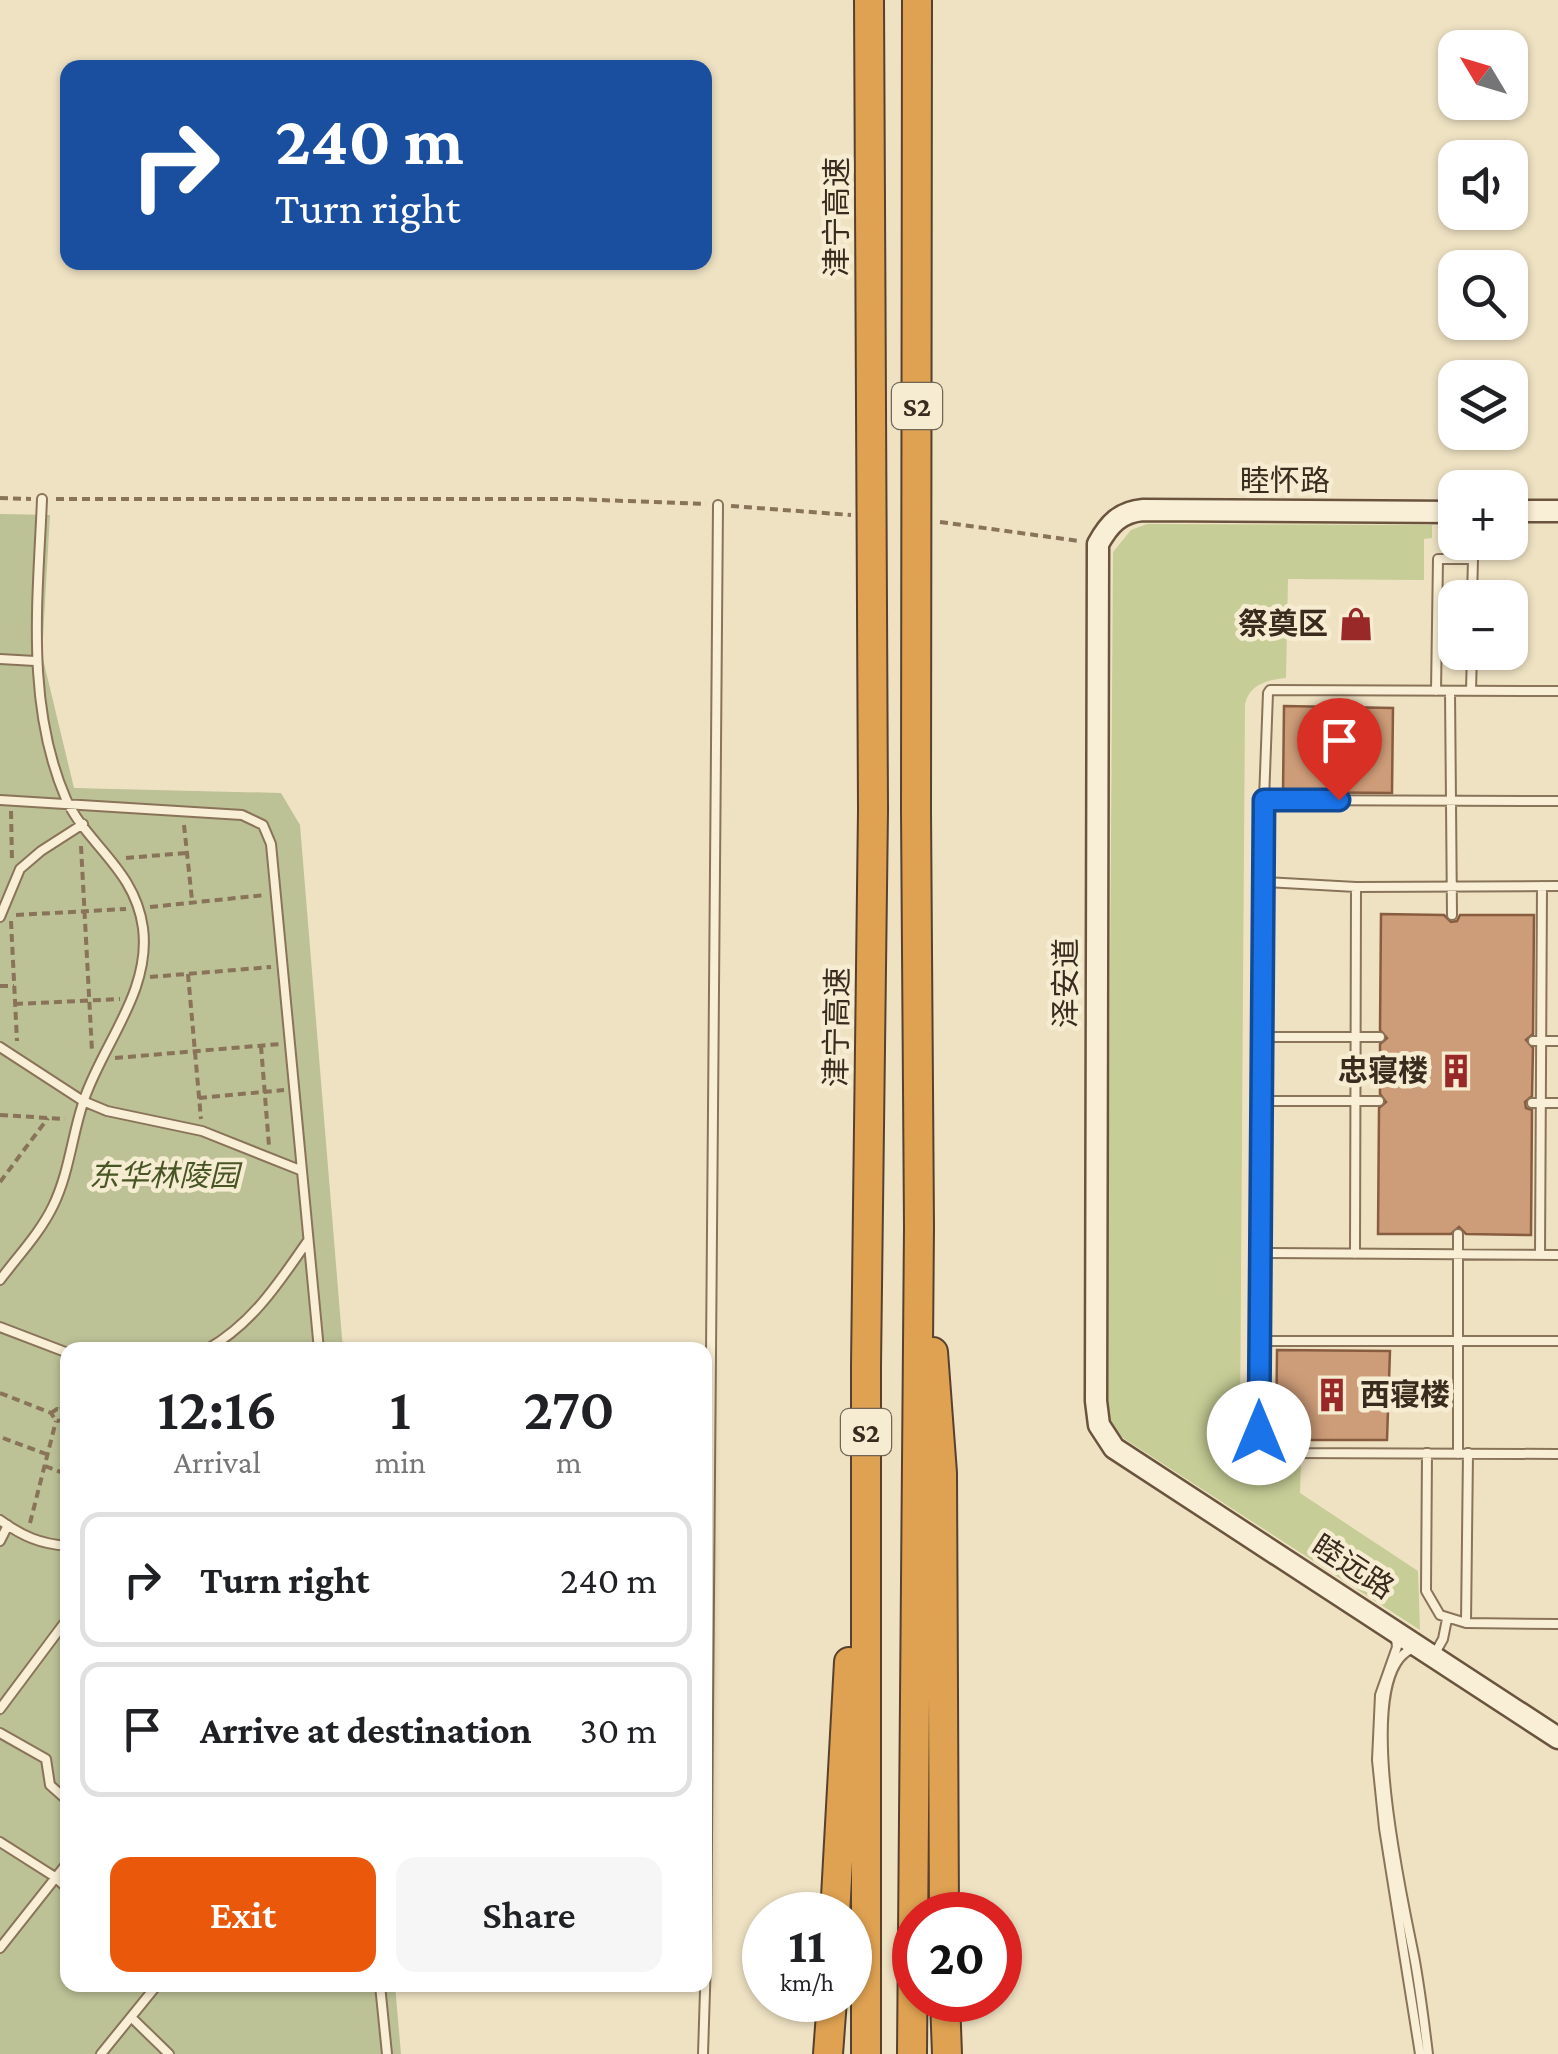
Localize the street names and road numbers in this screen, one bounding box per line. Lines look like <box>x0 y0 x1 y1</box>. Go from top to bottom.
street label: 津宁高速 <box>820 157 853 277</box>
road number: S2 <box>892 383 942 429</box>
street label: 睦怀路 <box>1240 464 1330 497</box>
street label: 泽安道 <box>1049 938 1082 1028</box>
street label: 津宁高速 <box>819 967 854 1087</box>
road number: S2 <box>841 1409 891 1455</box>
street label: 睦远路 <box>1307 1528 1400 1605</box>

